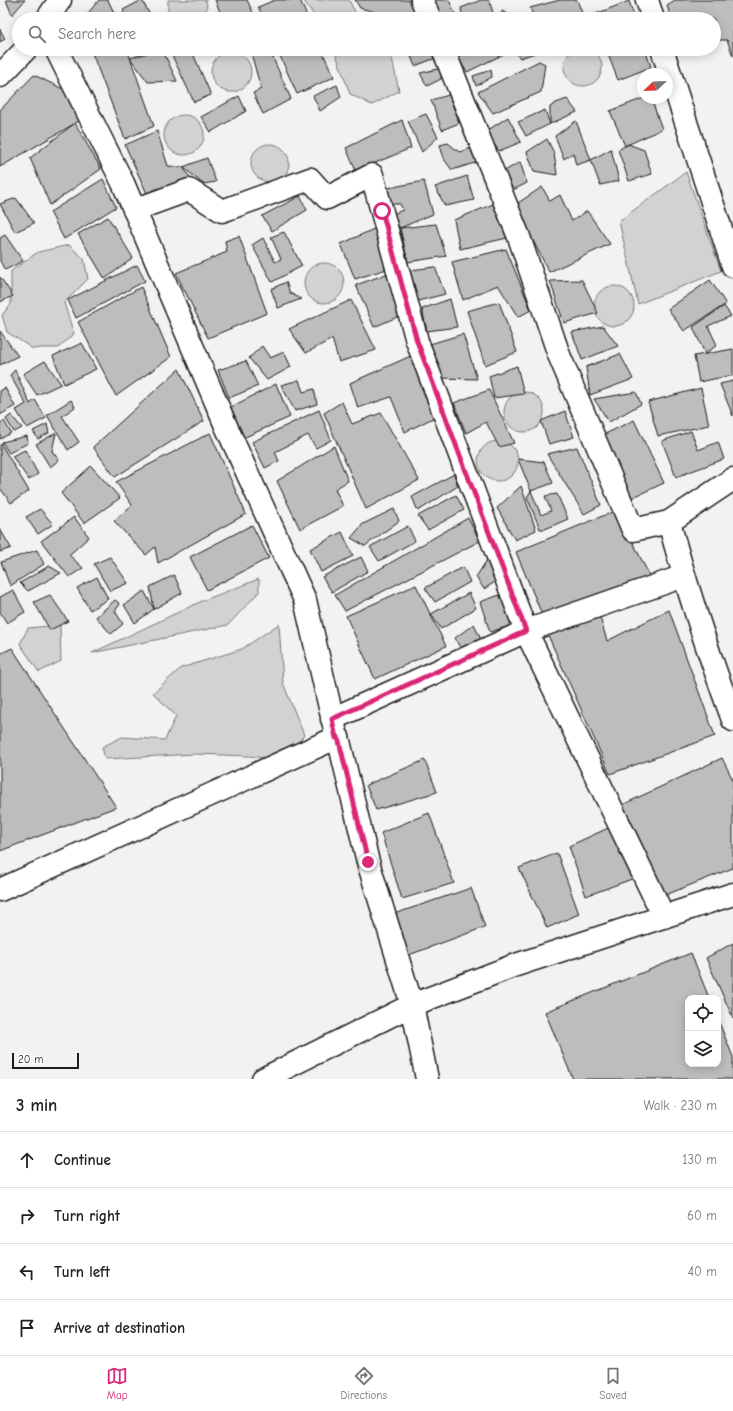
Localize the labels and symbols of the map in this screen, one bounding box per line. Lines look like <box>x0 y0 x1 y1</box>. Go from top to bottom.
north arrow <box>637 68 673 104</box>
route start <box>373 202 391 220</box>
route end <box>359 853 377 871</box>
scale bar <box>12 1051 79 1070</box>

